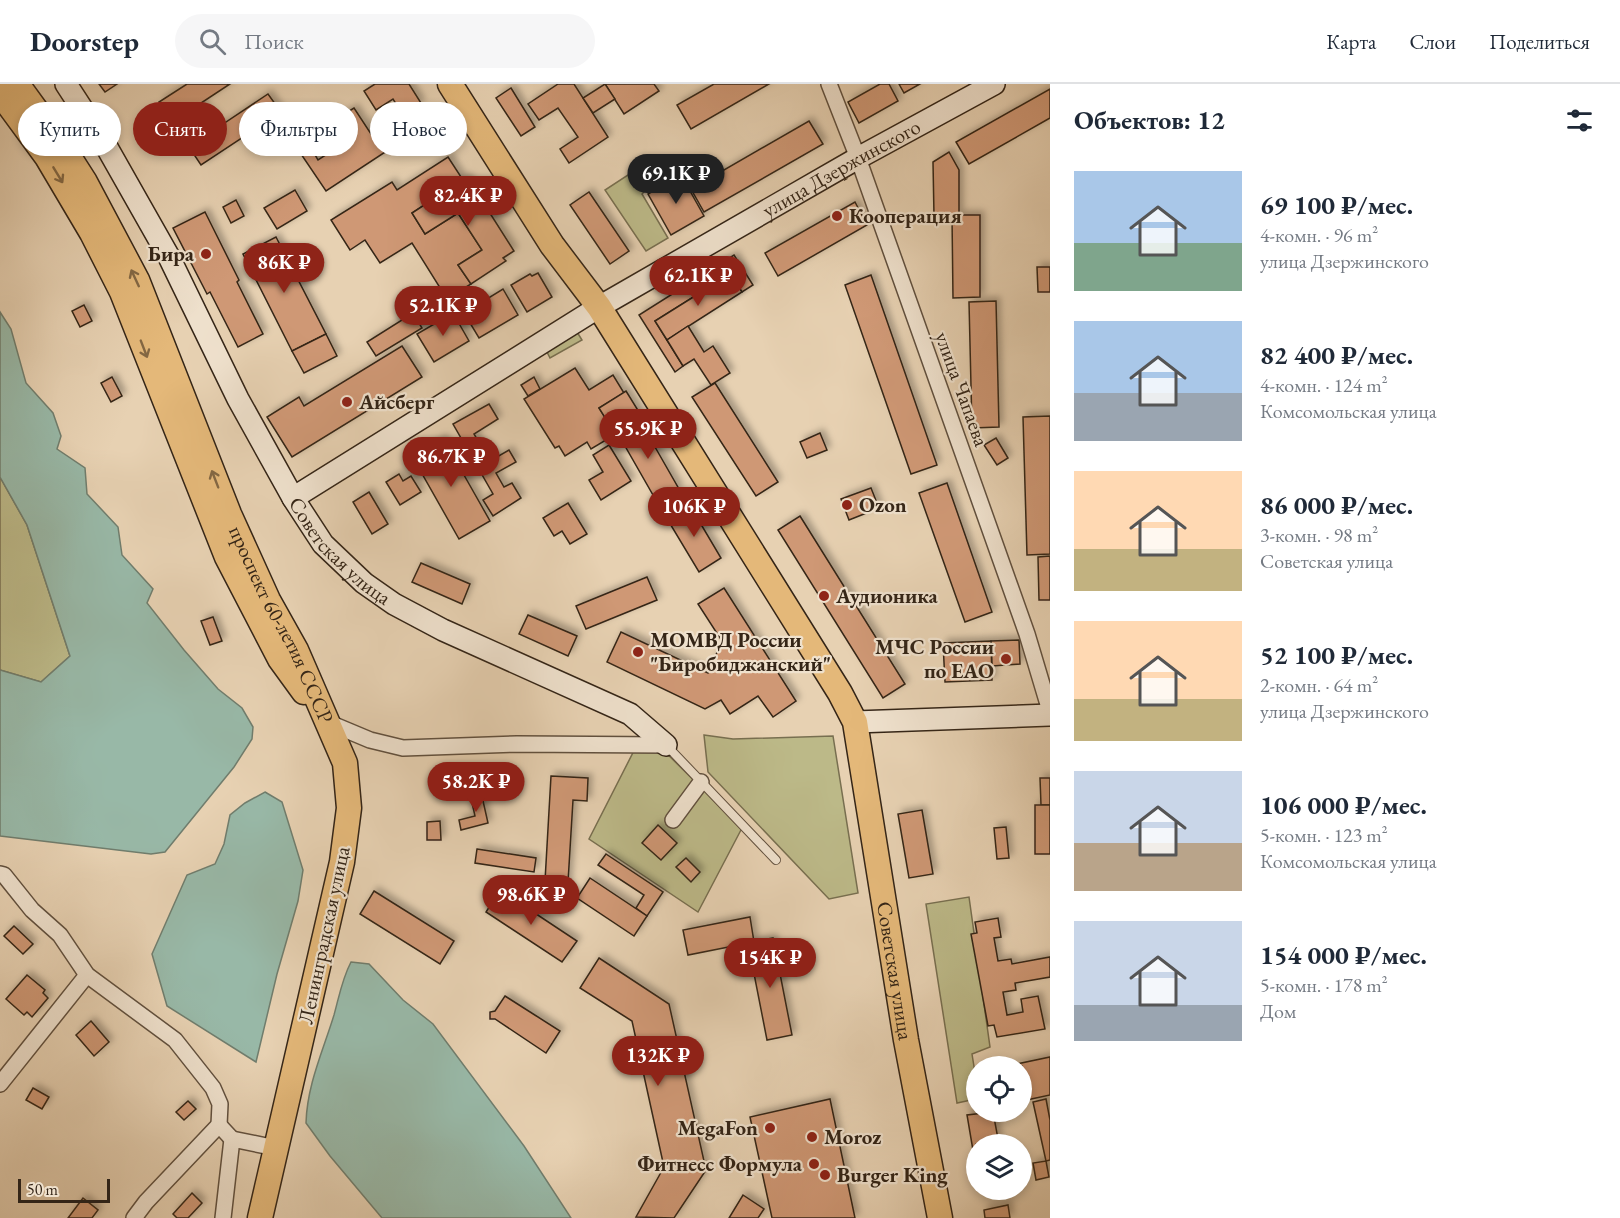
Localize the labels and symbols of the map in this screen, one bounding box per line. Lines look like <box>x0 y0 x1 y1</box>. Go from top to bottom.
street label: улица Дзержинского <box>757 113 925 223</box>
pin: 69.1K ₽ <box>621 154 731 205</box>
one-way arrow <box>52 166 64 183</box>
pin: 82.4K ₽ <box>413 176 523 227</box>
place label: Кооперация <box>849 202 962 229</box>
marker: Кооперация <box>830 209 844 223</box>
place label: Бира <box>148 240 195 267</box>
pin: 86K ₽ <box>242 243 326 294</box>
marker: Бира <box>199 247 213 261</box>
pin: 62.1K ₽ <box>643 256 753 307</box>
one-way arrow <box>129 270 141 288</box>
pin: 52.1K ₽ <box>388 286 498 337</box>
street label: улица Чапаева <box>929 328 996 451</box>
one-way arrow <box>140 339 151 358</box>
place label: Айсберг <box>358 388 435 415</box>
marker: Айсберг <box>340 395 354 409</box>
pin: 55.9K ₽ <box>593 409 703 460</box>
pin: 86.7K ₽ <box>396 437 506 488</box>
one-way arrow <box>209 470 220 489</box>
pin: 106K ₽ <box>645 487 743 538</box>
place label: Ozon <box>859 491 907 518</box>
street label: Советская улица <box>283 492 397 611</box>
marker: Ozon <box>840 498 854 512</box>
street label: проспект 60-летия СССР <box>223 521 340 727</box>
place label: Аудионика <box>835 582 939 609</box>
marker: Аудионика <box>817 589 831 603</box>
place label: МОМВД России "Биробиджанский" <box>650 626 831 677</box>
place label: МЧС России по ЕАО <box>875 633 994 684</box>
marker: МОМВД России "Биробиджанский" <box>631 645 645 659</box>
marker: МЧС России по ЕАО <box>999 652 1013 666</box>
pin: 58.2K ₽ <box>421 762 531 813</box>
street label: Ленинградская улица <box>291 843 356 1026</box>
pin: 98.6K ₽ <box>476 875 586 926</box>
street label: Советская улица <box>871 899 920 1043</box>
pin: 154K ₽ <box>721 938 819 989</box>
pin: 132K ₽ <box>609 1036 707 1087</box>
place label: MegaFon <box>677 1114 758 1141</box>
marker: MegaFon <box>763 1121 777 1135</box>
place label: Moroz <box>824 1123 882 1150</box>
marker: Moroz <box>805 1130 819 1144</box>
place label: Фитнесс Формула <box>638 1150 803 1177</box>
marker: Фитнесс Формула <box>807 1157 821 1171</box>
place label: Burger King <box>837 1161 948 1188</box>
marker: Burger King <box>818 1168 832 1182</box>
scale bar <box>18 1176 110 1204</box>

